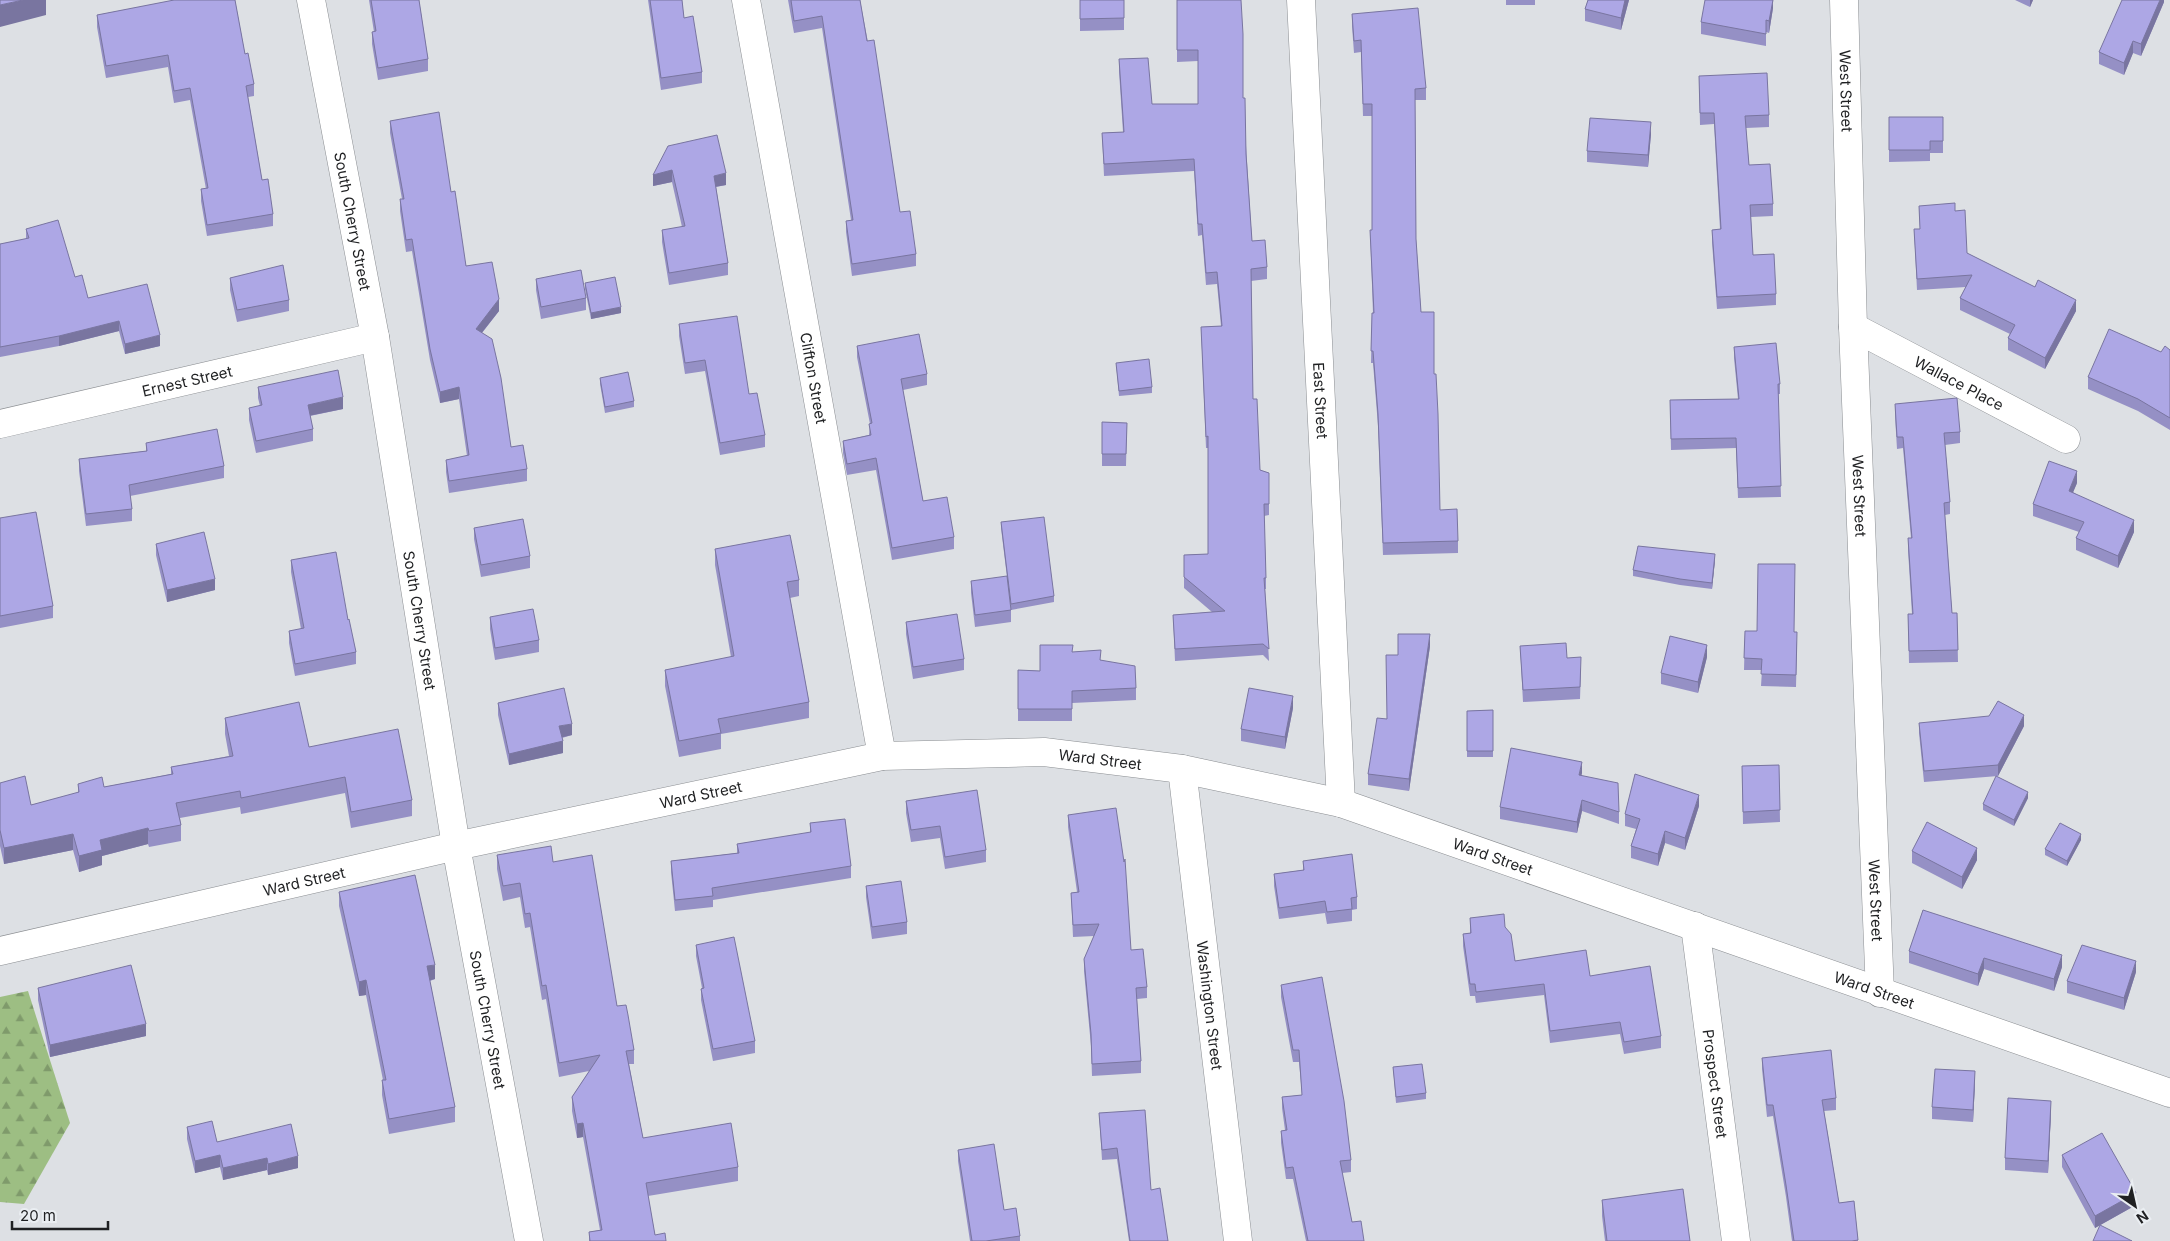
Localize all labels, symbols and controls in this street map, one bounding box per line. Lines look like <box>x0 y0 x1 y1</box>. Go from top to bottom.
street label: West Street <box>1836 50 1857 132</box>
street label: South Cherry Street <box>331 150 375 292</box>
street label: Clifton Street <box>796 331 832 425</box>
street label: Wallace Place <box>1911 351 2007 414</box>
street label: Ernest Street <box>140 361 234 400</box>
street label: East Street <box>1310 362 1332 439</box>
street label: West Street <box>1849 454 1871 537</box>
street label: South Cherry Street <box>400 549 441 692</box>
street label: Ward Street <box>1058 744 1143 773</box>
street label: Ward Street <box>658 776 744 812</box>
street label: Ward Street <box>1450 833 1536 879</box>
street label: West Street <box>1865 859 1887 942</box>
street label: Ward Street <box>261 862 347 900</box>
street label: Washington Street <box>1193 940 1227 1071</box>
street label: South Cherry Street <box>466 949 510 1091</box>
street label: Ward Street <box>1832 967 1917 1012</box>
street label: Prospect Street <box>1699 1028 1732 1139</box>
north arrow <box>2110 1181 2160 1231</box>
scale bar <box>12 1198 109 1230</box>
text: 20 m <box>20 1206 56 1225</box>
text: N <box>2133 1207 2152 1227</box>

